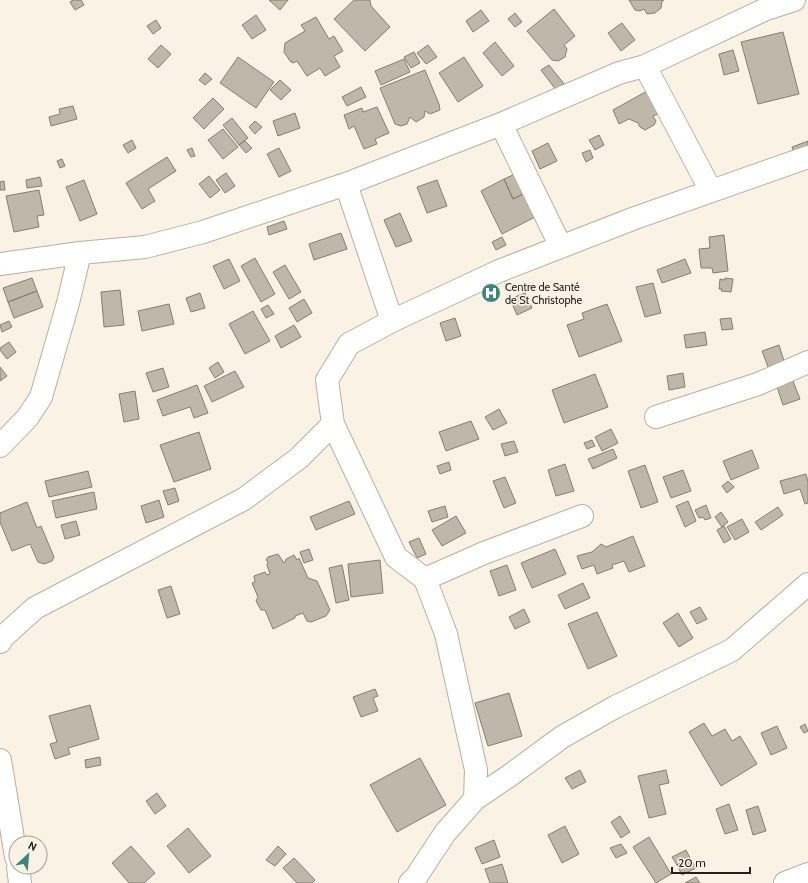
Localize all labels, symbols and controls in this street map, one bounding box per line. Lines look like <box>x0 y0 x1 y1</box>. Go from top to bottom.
place label: Centre de Santé de St Christophe <box>505 280 583 307</box>
hospital icon: Centre de Santé de St Christophe <box>480 282 502 304</box>
north arrow <box>8 835 48 875</box>
text: N <box>26 838 39 854</box>
scale bar <box>672 849 750 875</box>
text: 20 m <box>678 855 706 870</box>

